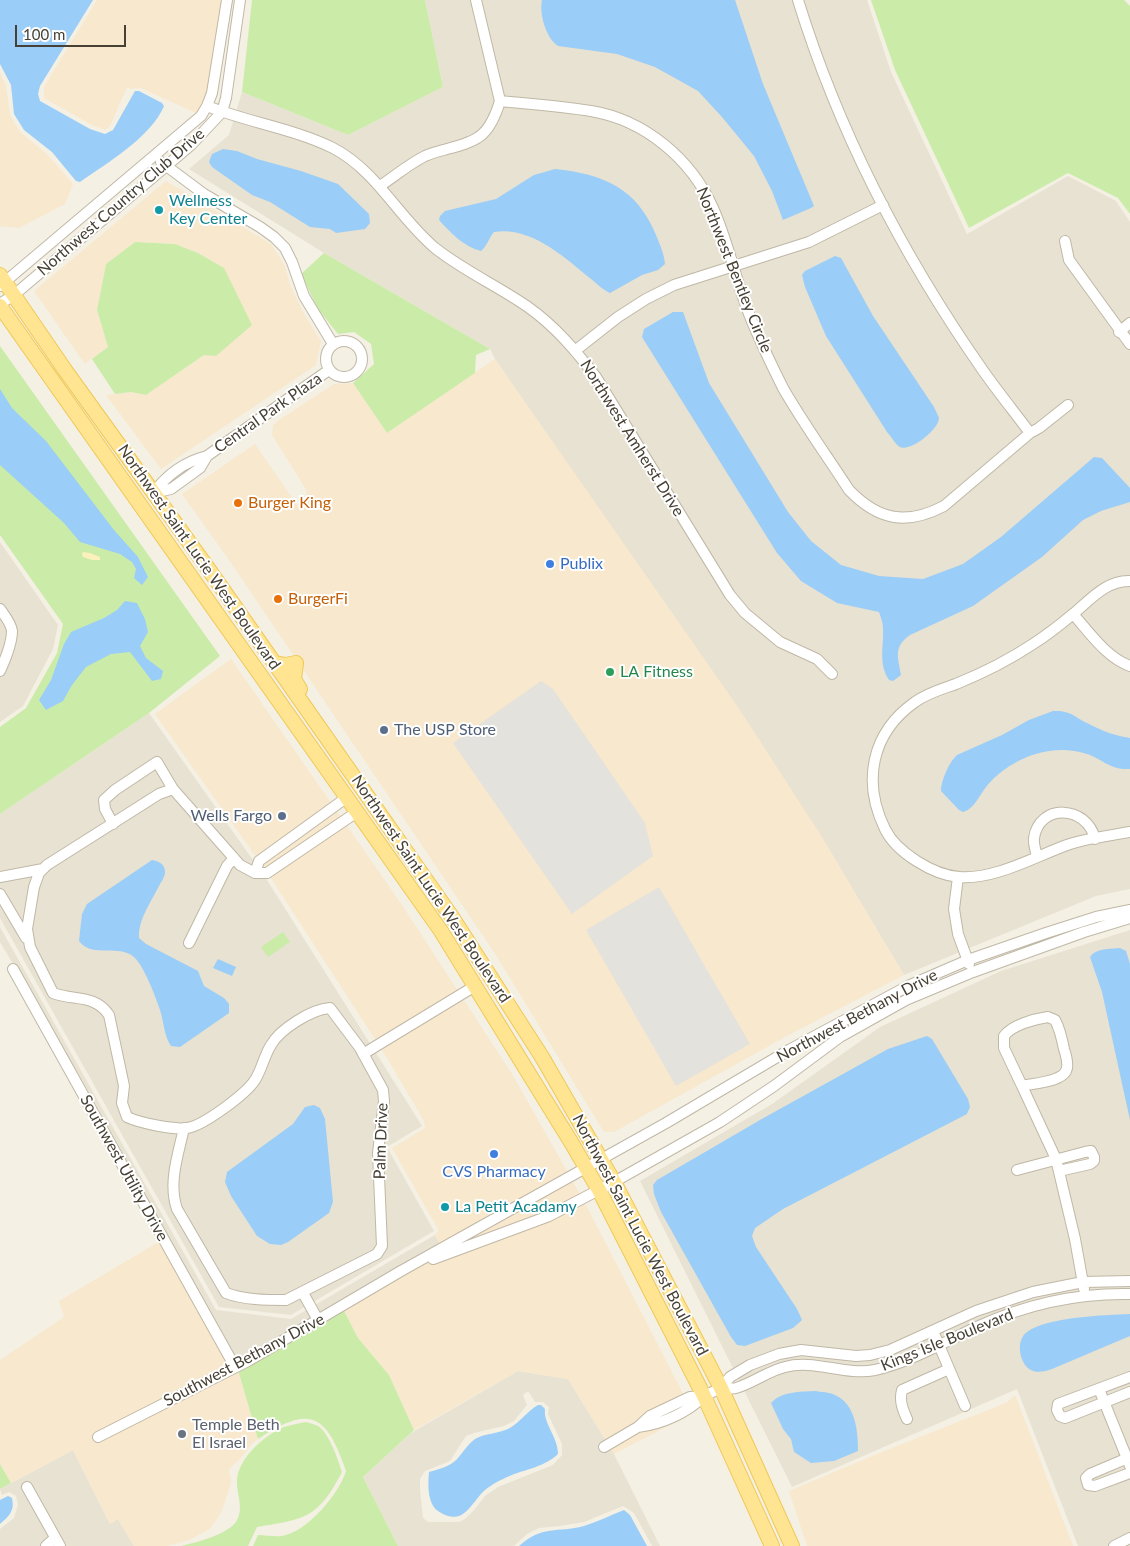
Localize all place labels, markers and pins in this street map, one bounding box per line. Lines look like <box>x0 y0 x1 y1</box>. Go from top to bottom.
place label: Wellness Key Center <box>169 191 247 229</box>
marker: Wellness Key Center <box>153 204 165 216</box>
place label: Burger King <box>248 493 331 513</box>
marker: Burger King <box>232 497 244 509</box>
place label: Publix <box>560 554 603 574</box>
marker: Publix <box>544 558 556 570</box>
place label: BurgerFi <box>288 589 348 609</box>
marker: BurgerFi <box>272 593 284 605</box>
place label: LA Fitness <box>620 662 693 682</box>
marker: LA Fitness <box>604 666 616 678</box>
place label: The USP Store <box>394 720 496 740</box>
marker: The USP Store <box>378 724 390 736</box>
place label: Wells Fargo <box>191 806 272 826</box>
marker: Wells Fargo <box>276 810 288 822</box>
marker: CVS Pharmacy <box>488 1148 500 1160</box>
place label: CVS Pharmacy <box>442 1162 546 1182</box>
place label: La Petit Acadamy <box>455 1197 577 1217</box>
marker: La Petit Acadamy <box>439 1201 451 1213</box>
place label: Temple Beth El Israel <box>192 1415 280 1453</box>
marker: Temple Beth El Israel <box>176 1428 188 1440</box>

